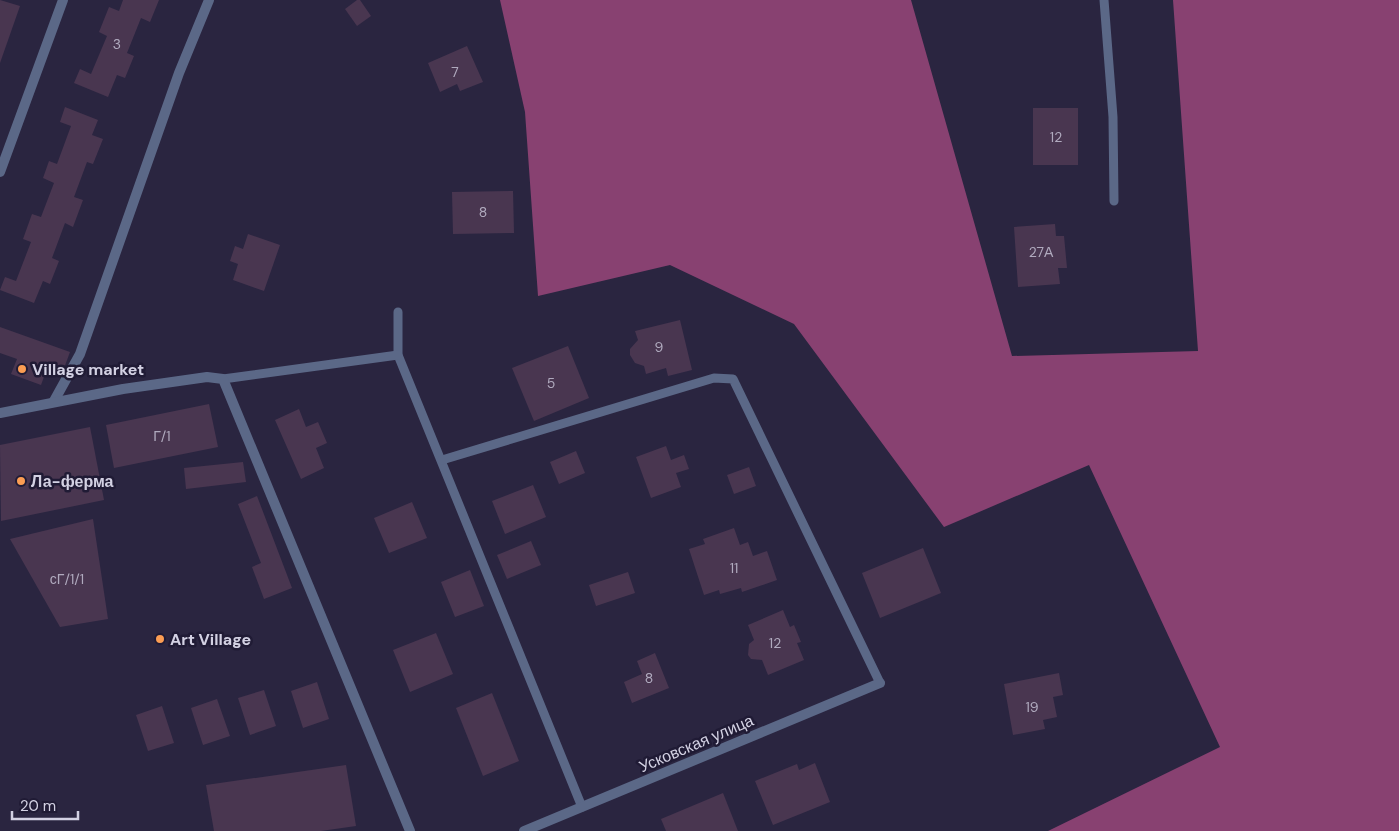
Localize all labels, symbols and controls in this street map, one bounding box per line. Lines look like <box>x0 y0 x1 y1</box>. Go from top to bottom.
house number: 3 <box>113 35 121 53</box>
house number: 7 <box>451 63 459 81</box>
house number: 12 <box>1050 128 1062 146</box>
house number: 8 <box>479 203 487 221</box>
house number: 27А <box>1029 243 1054 261</box>
house number: 9 <box>655 338 664 356</box>
place label: Village market <box>32 359 144 380</box>
marker: Village market <box>16 363 28 375</box>
house number: 5 <box>547 374 555 392</box>
house number: Г/1 <box>153 427 171 445</box>
place label: Ла-ферма <box>31 471 114 492</box>
marker: Ла-ферма <box>15 475 27 487</box>
house number: 11 <box>730 559 738 577</box>
house number: сГ/1/1 <box>50 570 84 588</box>
place label: Art Village <box>170 629 251 650</box>
marker: Art Village <box>154 633 166 645</box>
house number: 12 <box>769 634 781 652</box>
house number: 8 <box>645 669 653 687</box>
house number: 19 <box>1025 698 1039 716</box>
street label: Усковская улица <box>636 710 757 777</box>
scale bar <box>12 788 79 820</box>
text: 20 m <box>20 796 56 816</box>

